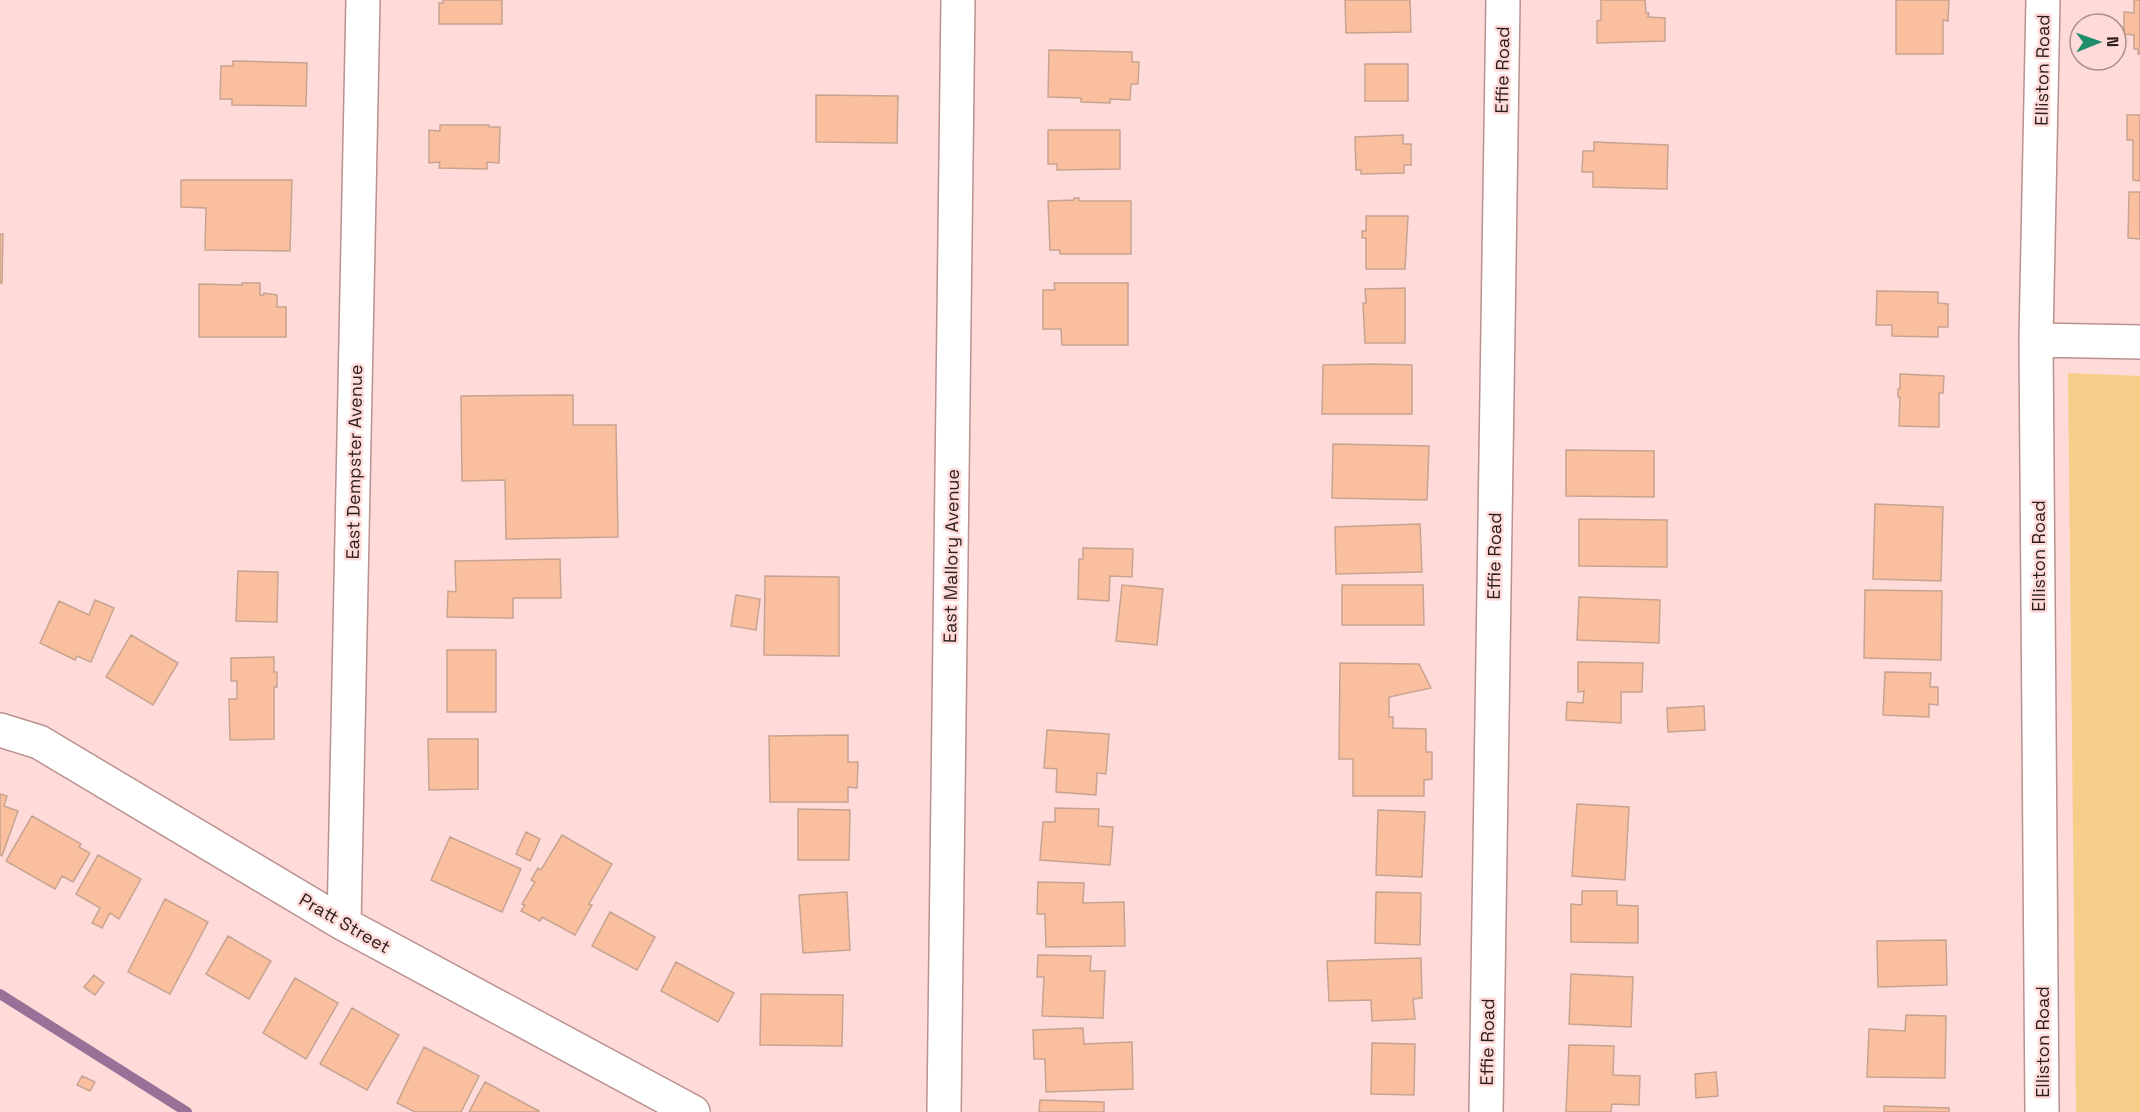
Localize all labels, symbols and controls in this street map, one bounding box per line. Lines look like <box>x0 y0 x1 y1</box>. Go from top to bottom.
north arrow <box>2068 12 2128 72</box>
street label: Elliston Road <box>2030 14 2054 126</box>
street label: Effie Road <box>1490 26 1514 114</box>
text: N <box>2102 36 2123 47</box>
street label: East Dempster Avenue <box>341 364 367 560</box>
street label: East Mallory Avenue <box>938 469 964 643</box>
street label: Elliston Road <box>2027 500 2050 612</box>
street label: Effie Road <box>1482 512 1506 600</box>
street label: Pratt Street <box>295 888 395 958</box>
street label: Elliston Road <box>2031 986 2054 1098</box>
street label: Effie Road <box>1475 998 1499 1086</box>

